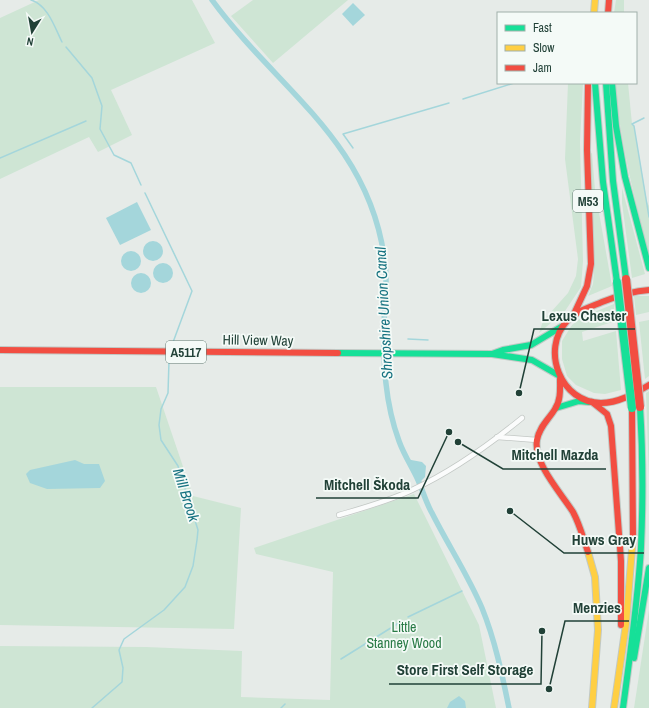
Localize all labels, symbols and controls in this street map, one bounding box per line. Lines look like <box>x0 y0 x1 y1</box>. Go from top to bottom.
north arrow <box>12 12 52 52</box>
legend <box>497 12 637 84</box>
text: Fast <box>533 20 552 36</box>
text: N <box>26 34 35 49</box>
text: Slow <box>533 40 555 56</box>
text: Jam <box>533 60 552 76</box>
road number: M53 <box>573 190 603 212</box>
water label: Shropshire Union Canal <box>370 246 397 379</box>
callout: Lexus Chester <box>534 302 635 329</box>
text: Lexus Chester <box>542 305 627 326</box>
street label: Hill View Way <box>222 330 294 350</box>
road number: A5117 <box>166 341 206 363</box>
callout: Mitchell Mazda <box>503 442 606 469</box>
text: Mitchell Mazda <box>512 444 599 465</box>
water label: Mill Brook <box>168 466 205 525</box>
callout: Mitchell Škoda <box>316 471 418 498</box>
text: Mitchell Škoda <box>324 474 410 495</box>
callout: Huws Gray <box>564 526 644 553</box>
text: Huws Gray <box>572 529 636 550</box>
callout: Menzies <box>565 594 629 621</box>
text: Menzies <box>573 597 621 618</box>
park label: Little Stanney Wood <box>366 618 442 652</box>
callout: Store First Self Storage <box>389 657 541 684</box>
text: Store First Self Storage <box>397 659 534 680</box>

